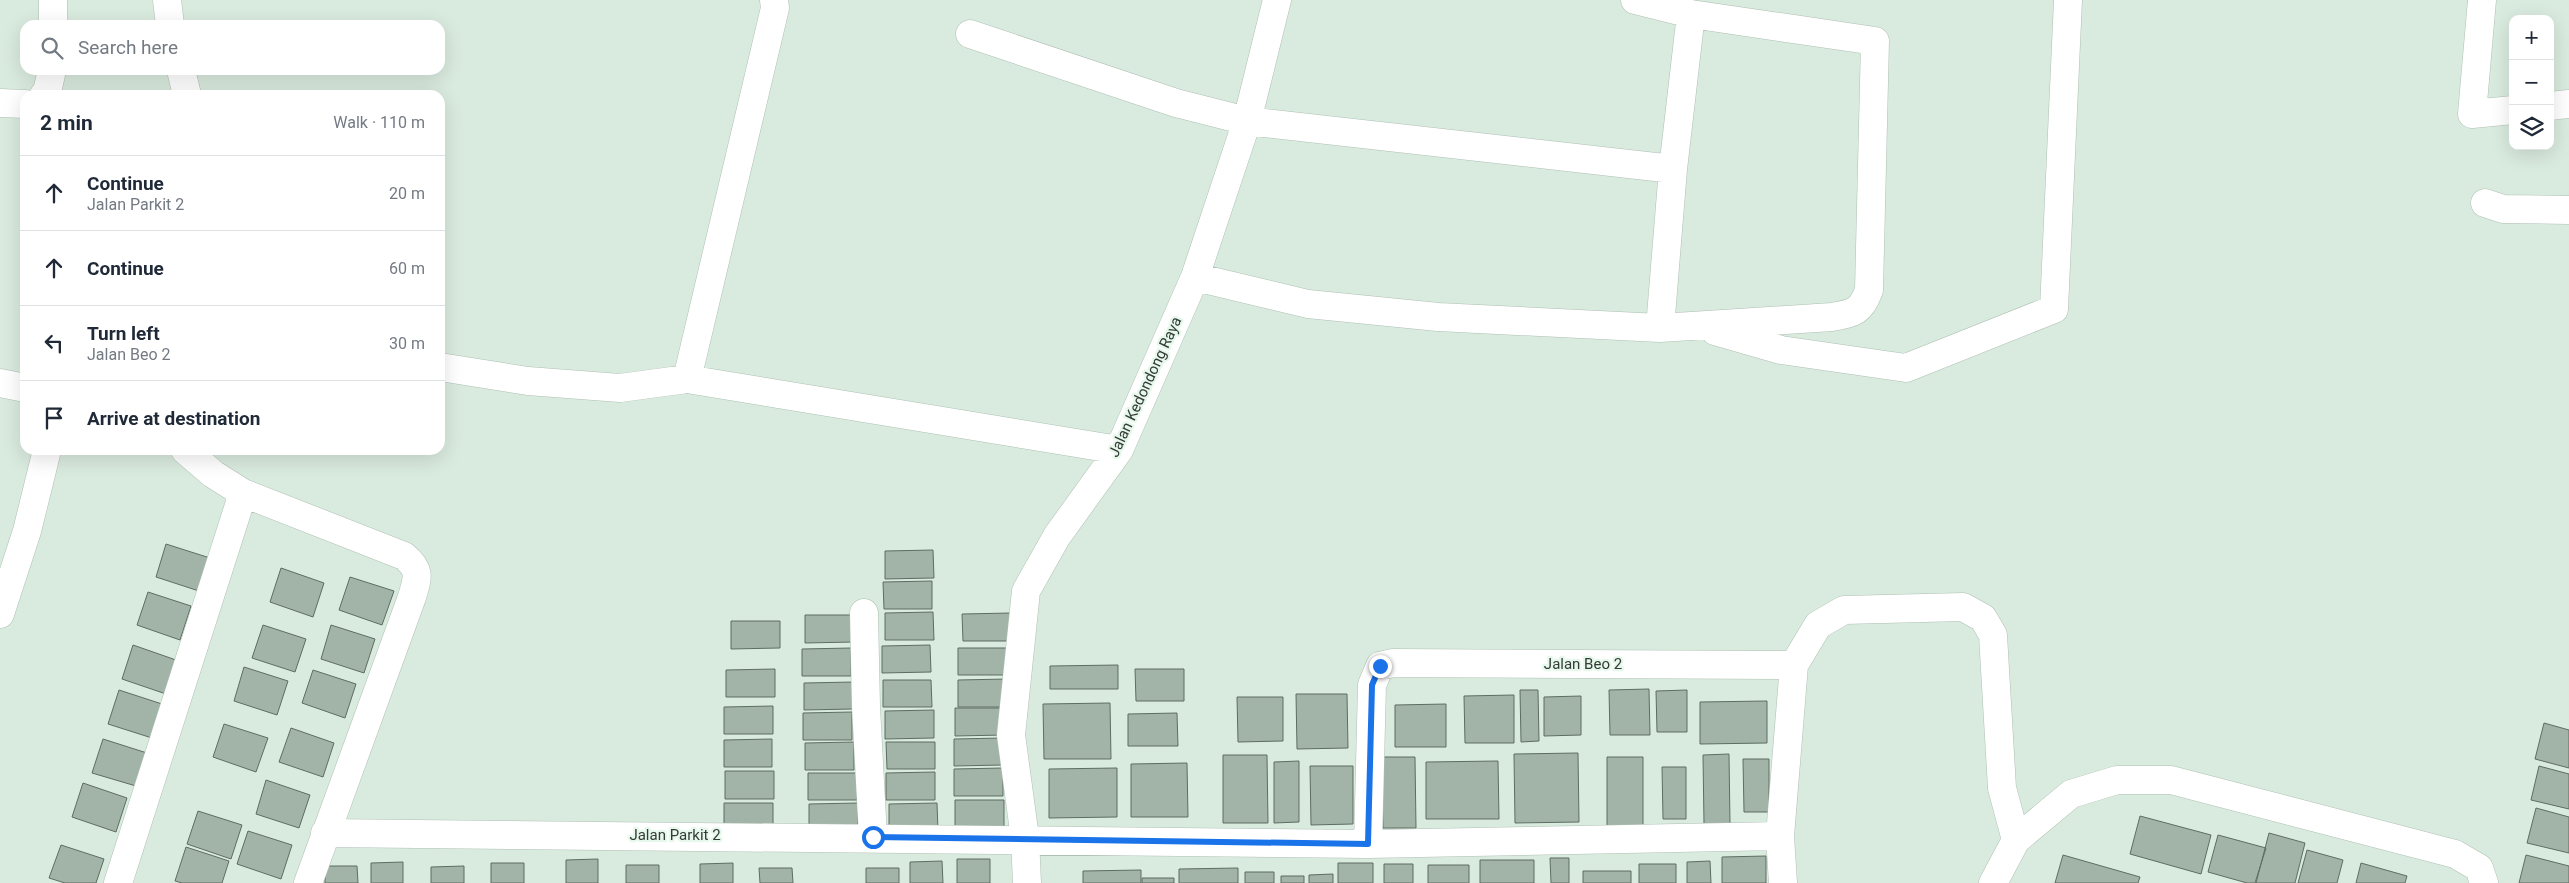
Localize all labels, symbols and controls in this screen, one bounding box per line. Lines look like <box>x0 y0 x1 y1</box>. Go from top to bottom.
map controls <box>2509 15 2554 150</box>
button: + <box>2509 15 2554 60</box>
search box <box>20 20 445 75</box>
icon: search <box>38 34 66 62</box>
text: Search here <box>78 36 178 59</box>
button: − <box>2509 60 2554 105</box>
button: layers <box>2509 105 2554 150</box>
text: 2 min <box>40 111 93 135</box>
text: Walk · 110 m <box>333 113 425 132</box>
text: Continue <box>87 172 164 195</box>
icon: ahead <box>40 179 68 207</box>
text: 20 m <box>389 184 425 203</box>
text: Jalan Parkit 2 <box>87 195 184 214</box>
icon: ahead <box>40 254 68 282</box>
text: Continue <box>87 257 164 280</box>
text: 60 m <box>389 259 425 278</box>
street label: Jalan Kedondong Raya <box>1105 314 1185 460</box>
text: Turn left <box>87 322 160 345</box>
icon: left <box>40 329 68 357</box>
text: 30 m <box>389 334 425 353</box>
text: Jalan Beo 2 <box>87 345 170 364</box>
icon: arrive <box>40 404 68 432</box>
text: Arrive at destination <box>87 407 260 430</box>
route end <box>1369 655 1392 678</box>
street label: Jalan Beo 2 <box>1544 655 1622 673</box>
street label: Jalan Parkit 2 <box>629 826 721 844</box>
route start <box>862 826 885 849</box>

